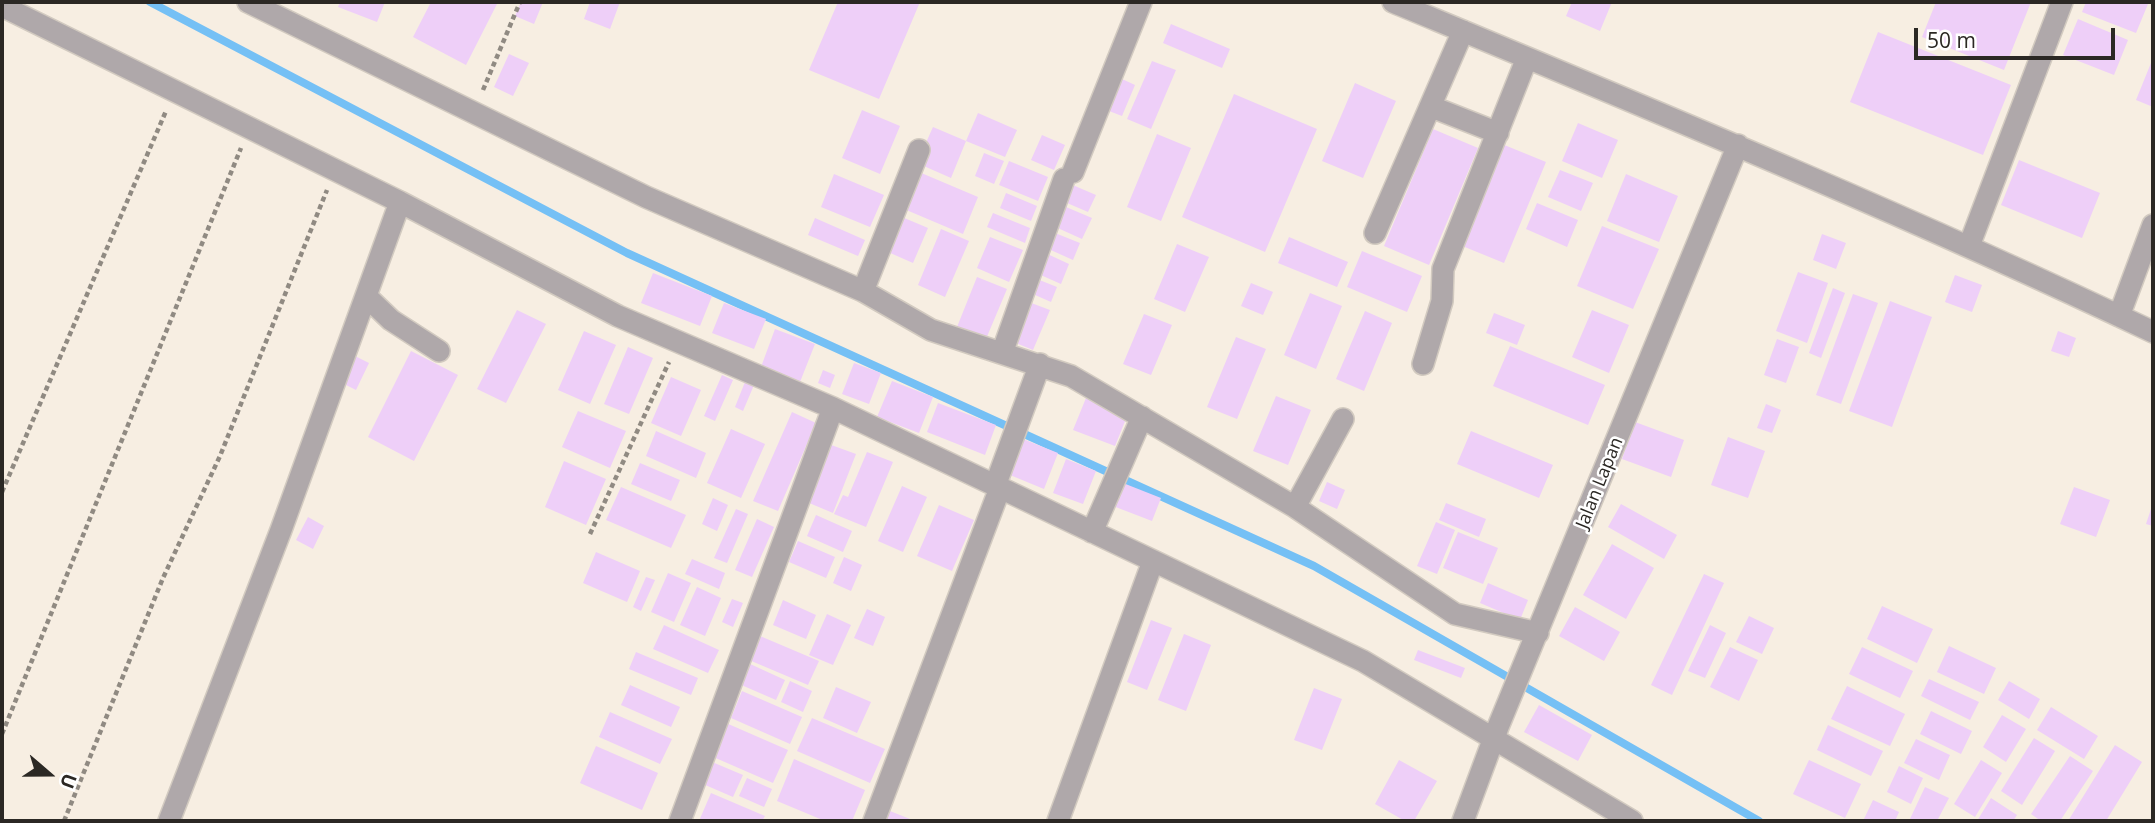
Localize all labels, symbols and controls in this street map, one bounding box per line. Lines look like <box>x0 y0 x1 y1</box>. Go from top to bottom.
scale bar <box>1917 14 2118 58</box>
text: 50 m <box>1927 26 1976 54</box>
street label: Jalan Lapan <box>1572 434 1628 532</box>
north arrow <box>14 739 84 809</box>
text: U <box>54 770 83 792</box>

